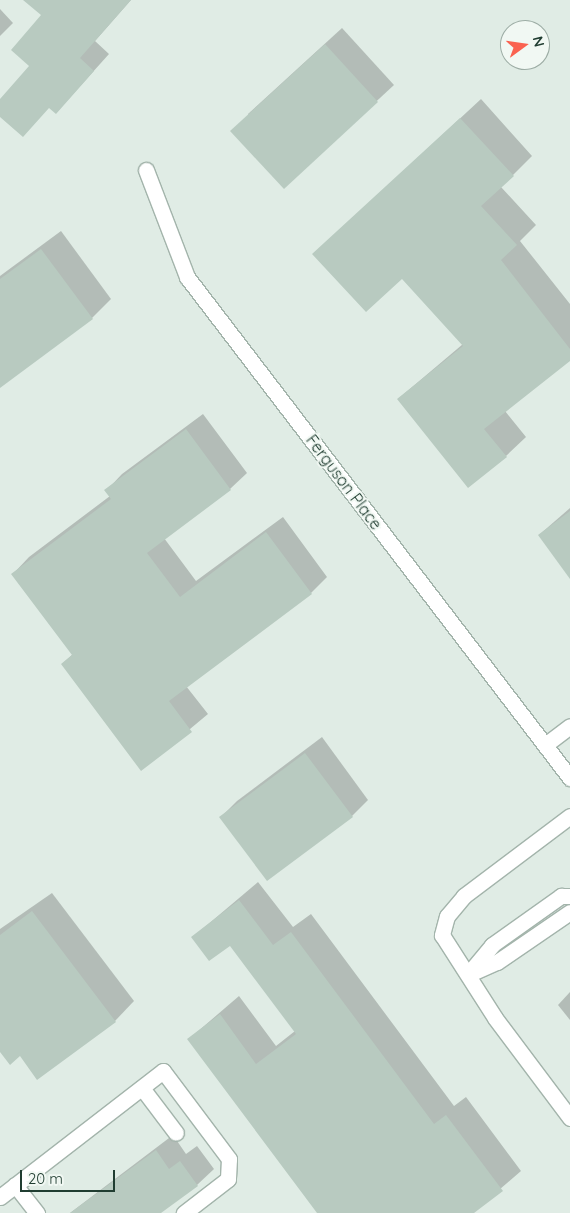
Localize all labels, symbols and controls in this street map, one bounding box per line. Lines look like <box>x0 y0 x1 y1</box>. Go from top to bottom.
north arrow <box>500 20 550 70</box>
text: N <box>529 34 549 49</box>
street label: Ferguson Place <box>302 431 386 533</box>
scale bar <box>22 1160 118 1192</box>
text: 20 m <box>28 1169 63 1188</box>

